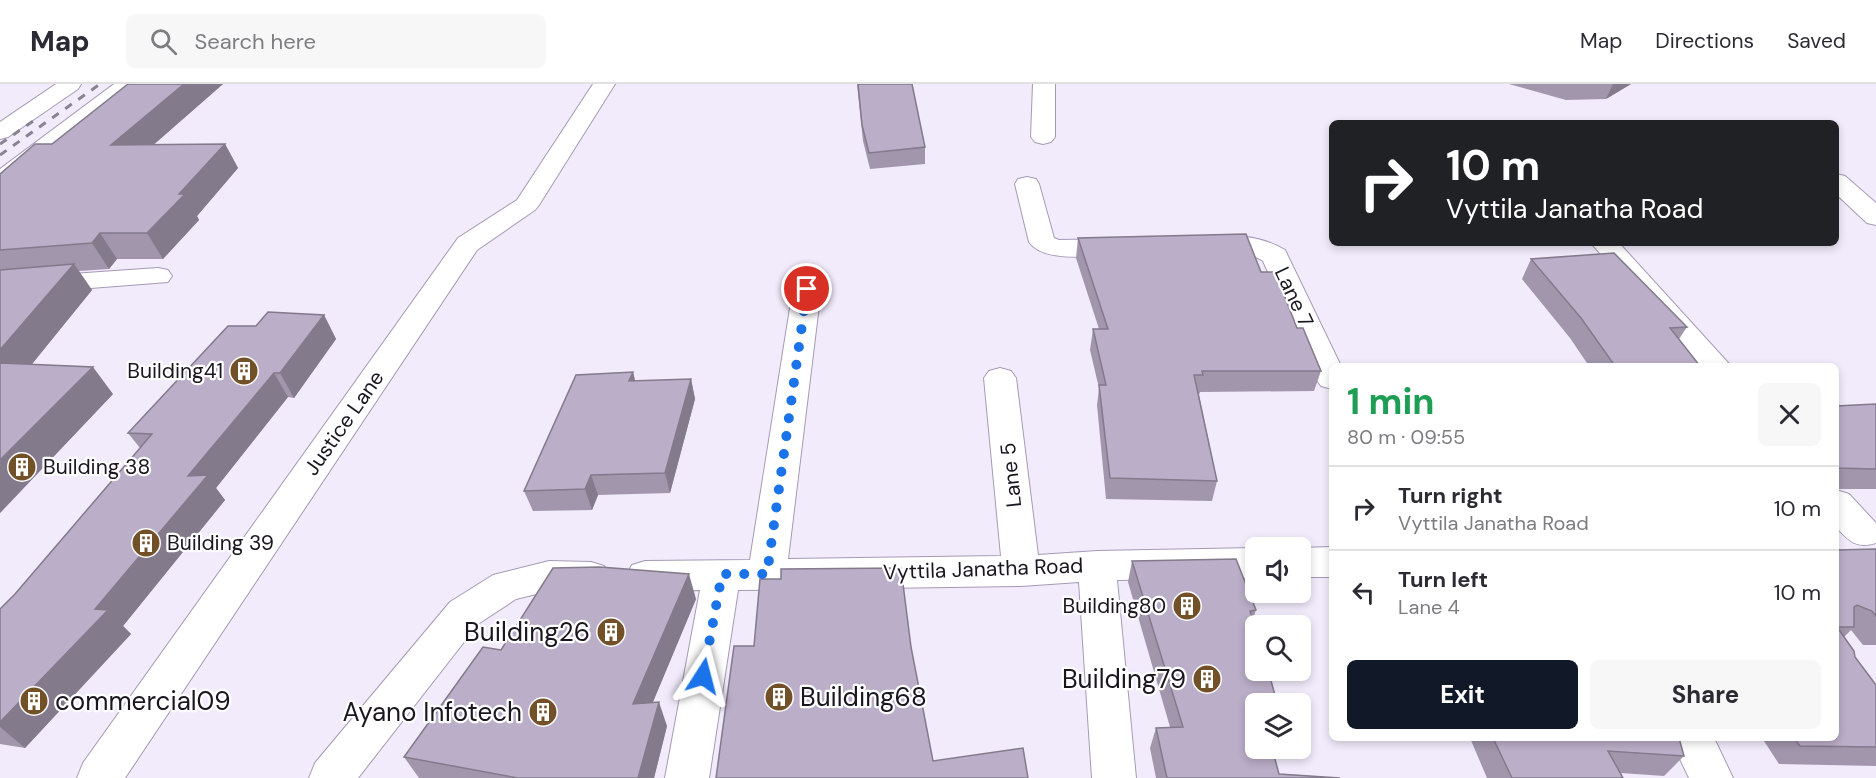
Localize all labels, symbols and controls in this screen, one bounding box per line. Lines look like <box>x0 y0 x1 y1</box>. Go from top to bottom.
search box <box>126 14 546 68</box>
text: Map <box>30 23 90 60</box>
icon: search <box>147 25 180 58</box>
text: Search here <box>195 27 316 56</box>
text: Map <box>1580 27 1622 55</box>
text: Directions <box>1655 27 1754 55</box>
text: Saved <box>1787 27 1846 55</box>
text: 10 m <box>1446 138 1540 193</box>
icon: right <box>1347 144 1425 222</box>
text: Vyttila Janatha Road <box>1446 191 1703 226</box>
street label: Lane 7 <box>1268 262 1320 332</box>
pin <box>781 263 832 314</box>
icon: arrive <box>790 272 823 305</box>
building icon: Building41 <box>228 355 260 387</box>
place label: Building41 <box>127 357 223 385</box>
street label: Justice Lane <box>298 365 390 481</box>
text: 1 min <box>1347 378 1435 425</box>
button: close <box>1758 383 1821 446</box>
text: 80 m · 09:55 <box>1347 424 1465 450</box>
street label: Lane 5 <box>994 441 1028 509</box>
building icon: Building 38 <box>6 451 38 483</box>
place label: Building 38 <box>43 453 150 481</box>
text: Turn right <box>1398 481 1503 510</box>
icon: right <box>1347 492 1380 525</box>
text: 10 m <box>1774 494 1821 523</box>
text: Vyttila Janatha Road <box>1398 510 1589 536</box>
building icon: Building 39 <box>130 527 162 559</box>
place label: Building 39 <box>167 529 274 557</box>
map controls <box>1245 537 1311 759</box>
button: sound <box>1245 537 1311 603</box>
street label: Vyttila Janatha Road <box>882 552 1084 586</box>
text: Turn left <box>1398 565 1488 594</box>
icon: left <box>1347 576 1380 609</box>
text: 10 m <box>1774 578 1821 607</box>
building icon: Building80 <box>1171 590 1203 622</box>
place label: Building80 <box>1062 592 1166 620</box>
text: Lane 4 <box>1398 594 1460 620</box>
place label: Building26 <box>464 615 590 649</box>
button: search <box>1245 615 1311 681</box>
building icon: Building26 <box>595 616 627 648</box>
position arrow <box>671 644 735 708</box>
button: Exit <box>1347 660 1578 729</box>
button: Share <box>1590 660 1821 729</box>
place label: Building79 <box>1062 662 1186 696</box>
building icon: Building79 <box>1191 663 1223 695</box>
place label: Building68 <box>800 680 927 714</box>
building icon: Building68 <box>763 681 795 713</box>
place label: commercial09 <box>55 684 231 718</box>
building icon: commercial09 <box>18 685 50 717</box>
button: layers <box>1245 693 1311 759</box>
place label: Ayano Infotech <box>343 695 522 729</box>
building icon: Ayano Infotech <box>527 696 559 728</box>

